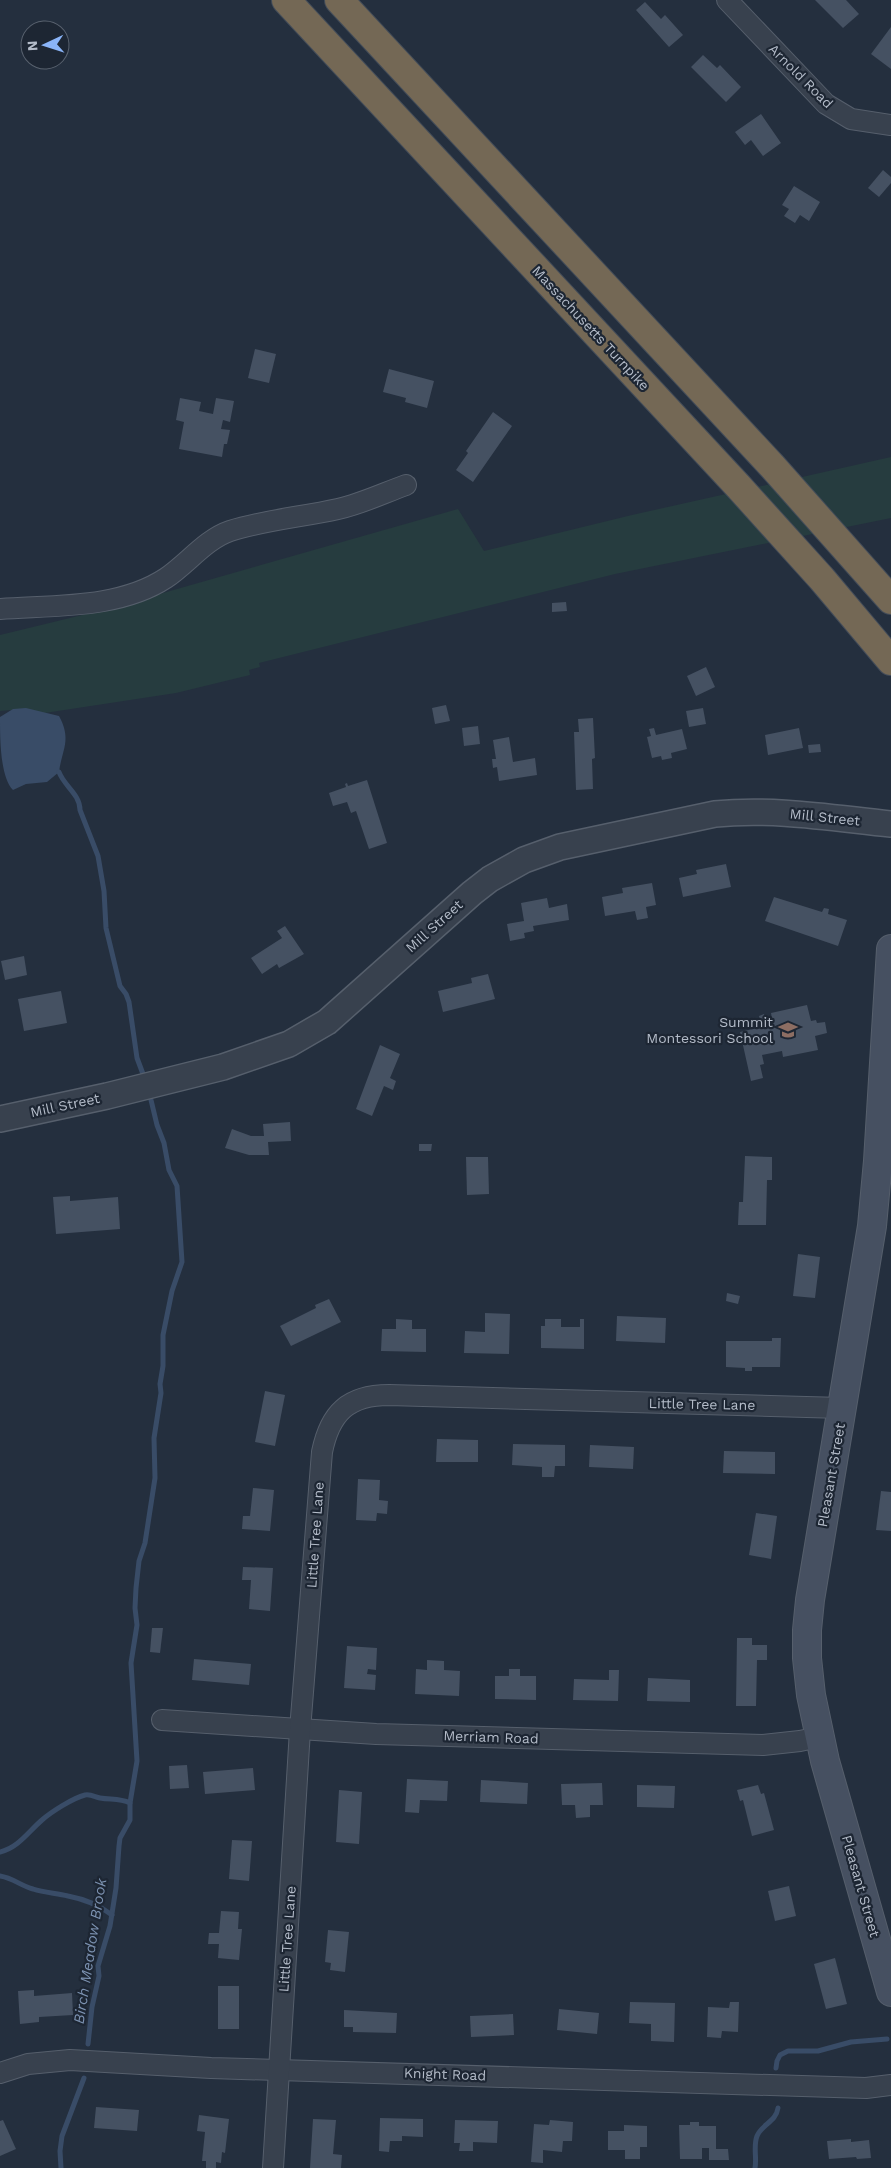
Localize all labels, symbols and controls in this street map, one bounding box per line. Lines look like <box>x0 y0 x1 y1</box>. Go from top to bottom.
north arrow <box>20 20 70 70</box>
text: N <box>24 40 40 52</box>
street label: Arnold Road <box>766 41 836 111</box>
street label: Massachusetts Turnpike <box>529 262 653 394</box>
street label: Mill Street <box>789 805 861 829</box>
street label: Mill Street <box>402 896 466 956</box>
place label: Summit Montessori School <box>646 1014 774 1046</box>
school or university icon: Summit Montessori School <box>777 1019 799 1041</box>
street label: Mill Street <box>29 1090 101 1120</box>
street label: Little Tree Lane <box>649 1395 755 1413</box>
street label: Pleasant Street <box>814 1422 848 1528</box>
street label: Little Tree Lane <box>303 1481 327 1589</box>
street label: Merriam Road <box>443 1727 539 1747</box>
street label: Pleasant Street <box>839 1833 883 1939</box>
water label: Birch Meadow Brook <box>70 1876 111 2025</box>
street label: Little Tree Lane <box>275 1885 299 1993</box>
street label: Knight Road <box>404 2065 486 2083</box>

